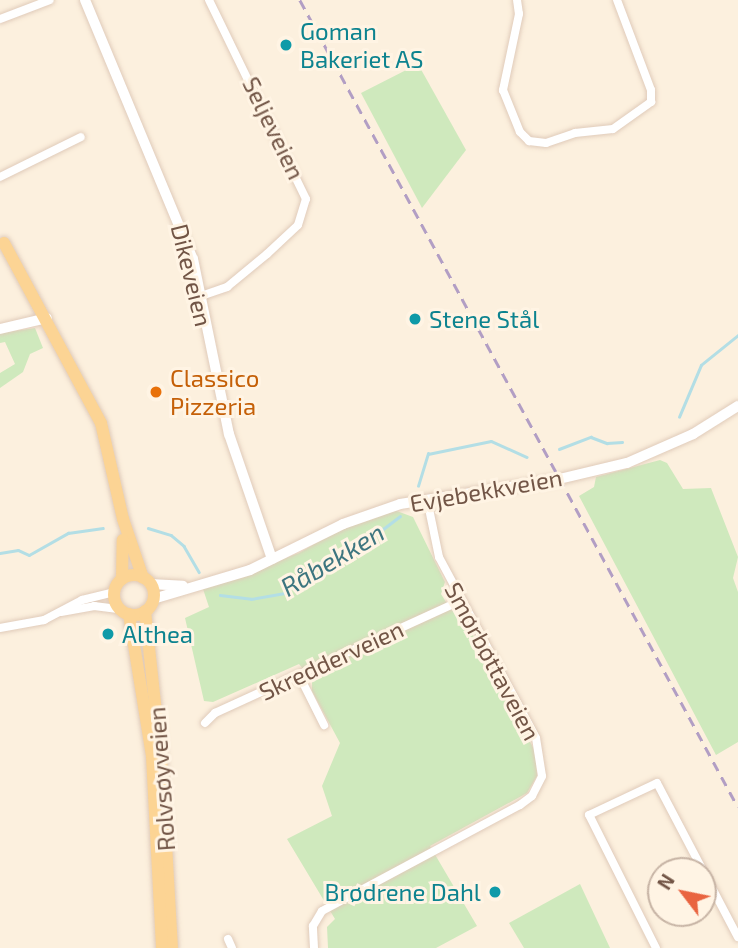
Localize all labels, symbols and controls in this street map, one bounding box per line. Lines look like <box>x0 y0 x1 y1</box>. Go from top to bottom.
place label: Goman Bakeriet AS <box>300 17 424 73</box>
marker: Goman Bakeriet AS <box>278 37 294 53</box>
street label: Seljeveien <box>237 72 311 184</box>
street label: Dikeveien <box>165 221 219 329</box>
place label: Stene Stål <box>429 305 539 333</box>
marker: Stene Stål <box>407 311 423 327</box>
place label: Classico Pizzeria <box>170 364 259 420</box>
marker: Classico Pizzeria <box>148 384 164 400</box>
street label: Evjebekkveien <box>408 462 564 518</box>
water label: Råbekken <box>274 516 390 602</box>
street label: Smørbøttaveien <box>439 577 547 745</box>
street label: Skredderveien <box>254 614 408 706</box>
place label: Althea <box>122 620 193 648</box>
marker: Althea <box>100 626 116 642</box>
street label: Rolvsøyveien <box>142 706 180 852</box>
north arrow <box>647 857 717 927</box>
text: N <box>652 870 679 894</box>
place label: Brødrene Dahl <box>325 878 481 906</box>
marker: Brødrene Dahl <box>487 884 503 900</box>

